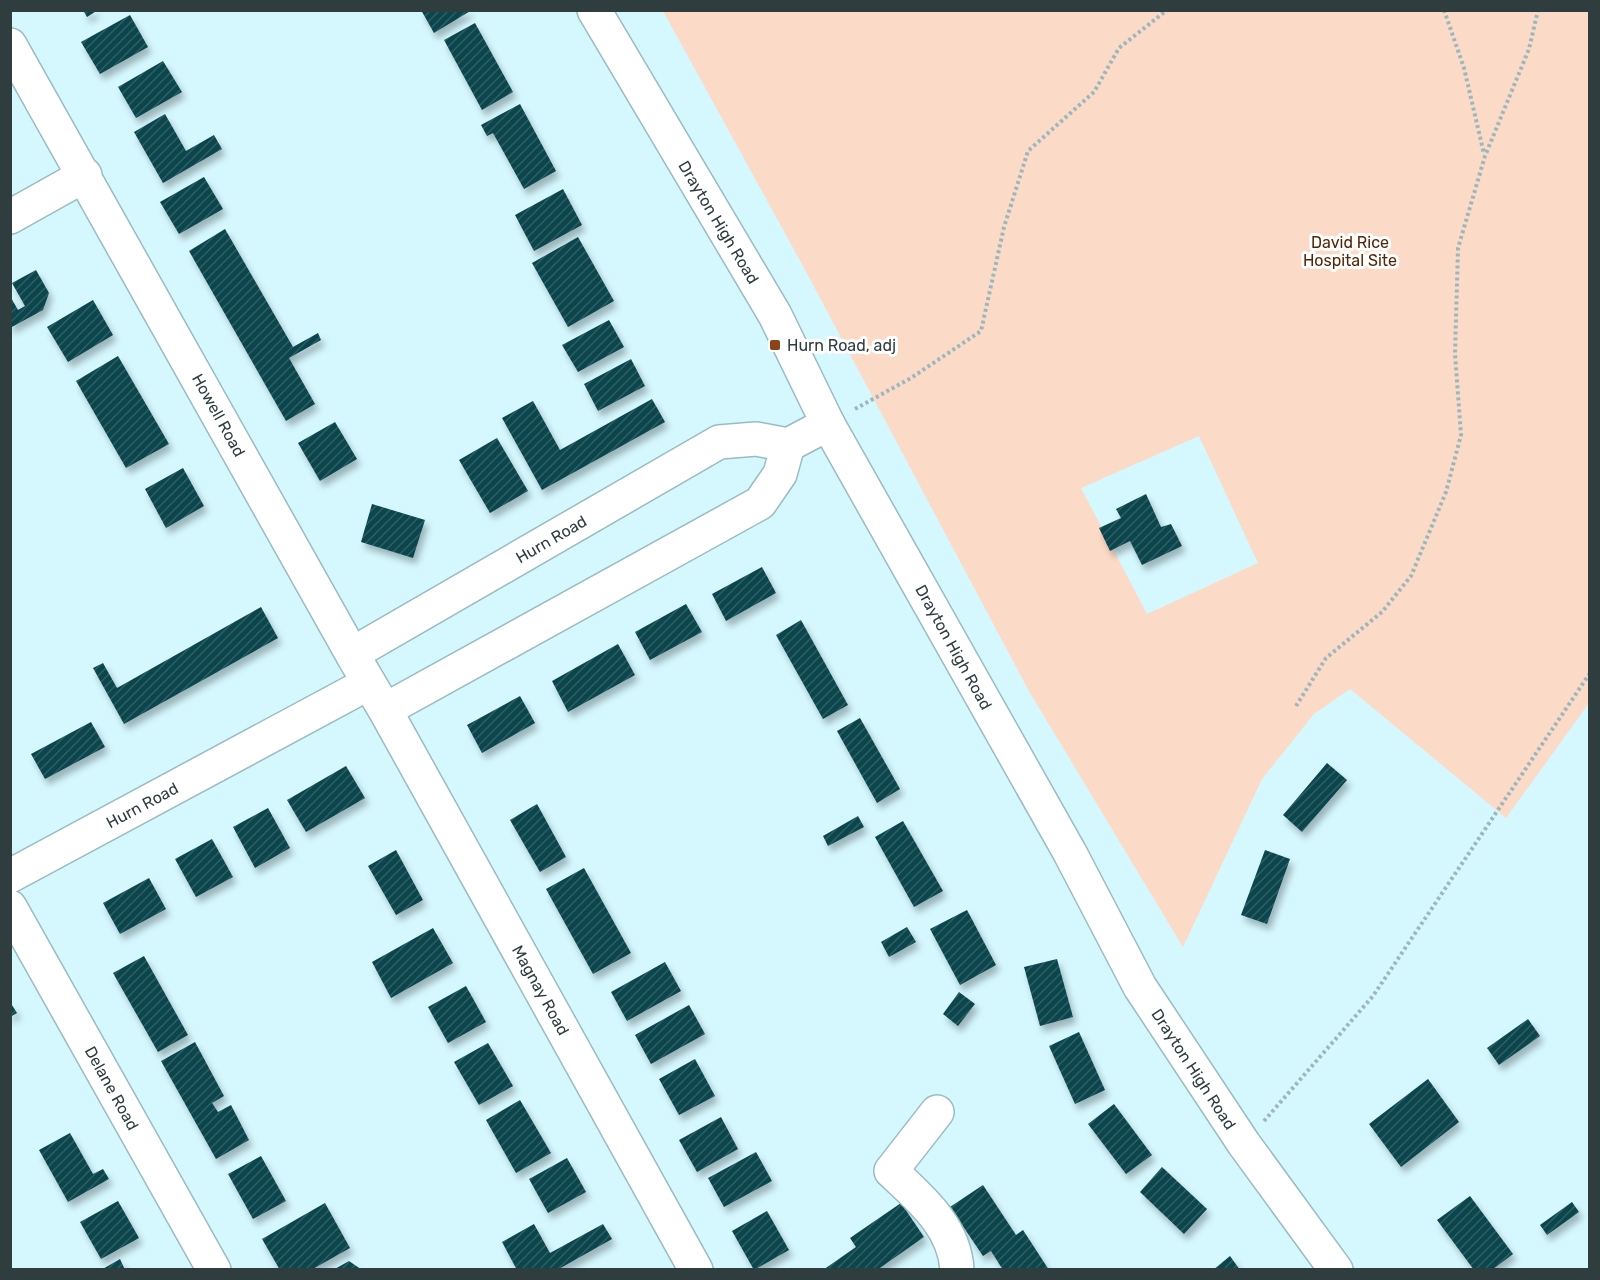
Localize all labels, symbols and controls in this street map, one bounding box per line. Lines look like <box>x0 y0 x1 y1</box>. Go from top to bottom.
street label: Drayton High Road <box>674 157 763 287</box>
park label: David Rice Hospital Site <box>1303 233 1397 270</box>
place label: Hurn Road, adj <box>787 336 896 355</box>
marker: Hurn Road, adj <box>768 338 782 352</box>
street label: Howell Road <box>188 371 249 460</box>
street label: Hurn Road <box>512 512 590 567</box>
street label: Drayton High Road <box>911 581 996 713</box>
street label: Hurn Road <box>103 779 181 832</box>
street label: Magnay Road <box>508 942 573 1038</box>
street label: Drayton High Road <box>1148 1005 1240 1133</box>
street label: Delane Road <box>81 1043 142 1134</box>

